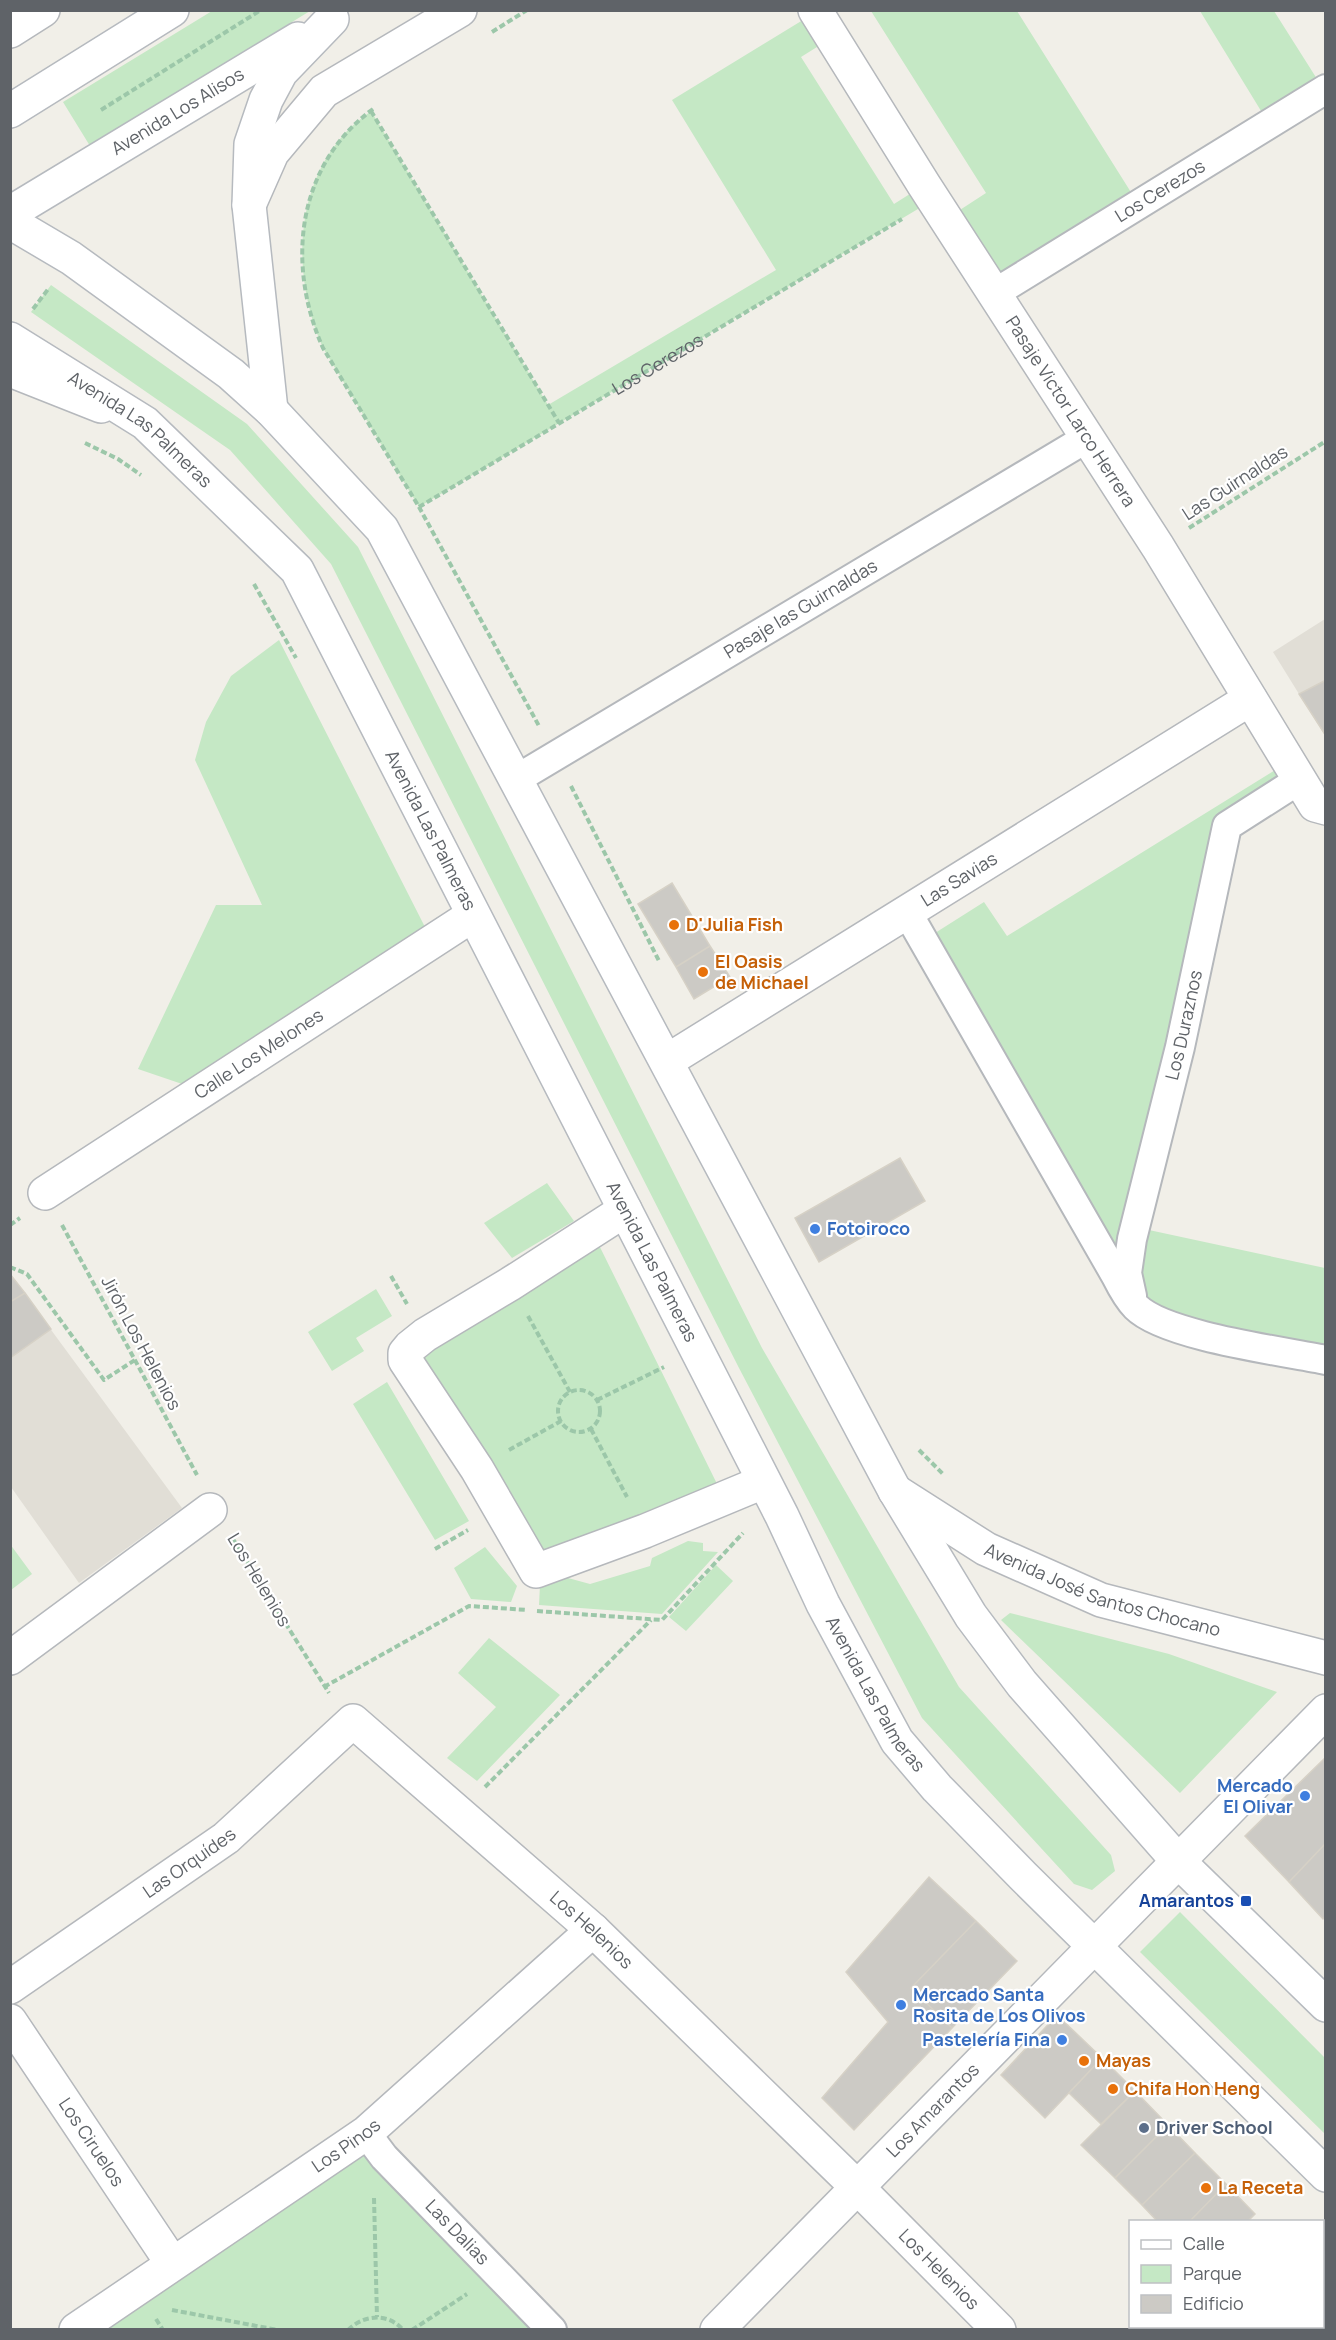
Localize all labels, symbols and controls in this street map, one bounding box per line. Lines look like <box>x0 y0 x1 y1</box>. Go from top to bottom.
street label: Avenida Los Alisos <box>106 61 248 160</box>
street label: Los Cerezos <box>1110 153 1209 227</box>
street label: Pasaje Victor Larco Herrera <box>1001 311 1142 511</box>
street label: Los Cerezos <box>607 327 707 400</box>
street label: Avenida Las Palmeras <box>64 365 218 493</box>
street label: Las Guirnaldas <box>1177 439 1292 525</box>
street label: Pasaje las Guirnaldas <box>719 553 882 663</box>
street label: Avenida Las Palmeras <box>380 746 482 914</box>
street label: Las Savias <box>916 846 1002 912</box>
place label: D'Julia Fish <box>686 912 783 936</box>
marker: D'Julia Fish <box>667 918 681 932</box>
place label: El Oasis de Michael <box>715 949 809 994</box>
marker: El Oasis de Michael <box>696 965 710 979</box>
street label: Los Duraznos <box>1159 968 1207 1082</box>
street label: Calle Los Melones <box>189 1003 327 1104</box>
street label: Avenida Las Palmeras <box>602 1177 704 1346</box>
place label: Fotoiroco <box>827 1216 910 1240</box>
marker: Fotoiroco <box>808 1222 822 1236</box>
street label: Jirón Los Helenios <box>96 1271 187 1414</box>
street label: Los Helenios <box>223 1528 297 1631</box>
street label: Avenida José Santos Chocano <box>981 1537 1223 1641</box>
street label: Avenida Las Palmeras <box>821 1612 931 1777</box>
place label: Mercado El Olivar <box>1217 1773 1293 1818</box>
marker: Mercado El Olivar <box>1298 1789 1312 1803</box>
street label: Las Orquídes <box>138 1822 241 1903</box>
street label: Los Helenios <box>545 1885 639 1974</box>
place label: Amarantos <box>1139 1888 1234 1912</box>
marker: Amarantos <box>1239 1894 1253 1908</box>
place label: Mercado Santa Rosita de Los Olivos <box>913 1982 1086 2027</box>
marker: Mercado Santa Rosita de Los Olivos <box>894 1998 908 2012</box>
place label: Pastelería Fina <box>922 2027 1050 2051</box>
marker: Pastelería Fina <box>1055 2033 1069 2047</box>
place label: Mayas <box>1096 2048 1151 2072</box>
marker: Mayas <box>1077 2054 1091 2068</box>
street label: Los Amarantos <box>881 2057 984 2162</box>
place label: Chifa Hon Heng <box>1125 2076 1260 2100</box>
marker: Chifa Hon Heng <box>1106 2082 1120 2096</box>
street label: Los Ciruelos <box>54 2093 130 2191</box>
street label: Los Pinos <box>307 2113 385 2177</box>
place label: Driver School <box>1156 2115 1273 2139</box>
marker: Driver School <box>1137 2121 1151 2135</box>
place label: La Receta <box>1218 2175 1303 2199</box>
marker: La Receta <box>1199 2181 1213 2195</box>
street label: Las Dalias <box>421 2194 495 2269</box>
legend <box>1129 2220 1324 2328</box>
street label: Los Helenios <box>894 2223 985 2315</box>
text: Calle <box>1183 2231 1225 2255</box>
text: Parque <box>1183 2261 1242 2285</box>
text: Edificio <box>1183 2291 1244 2315</box>

